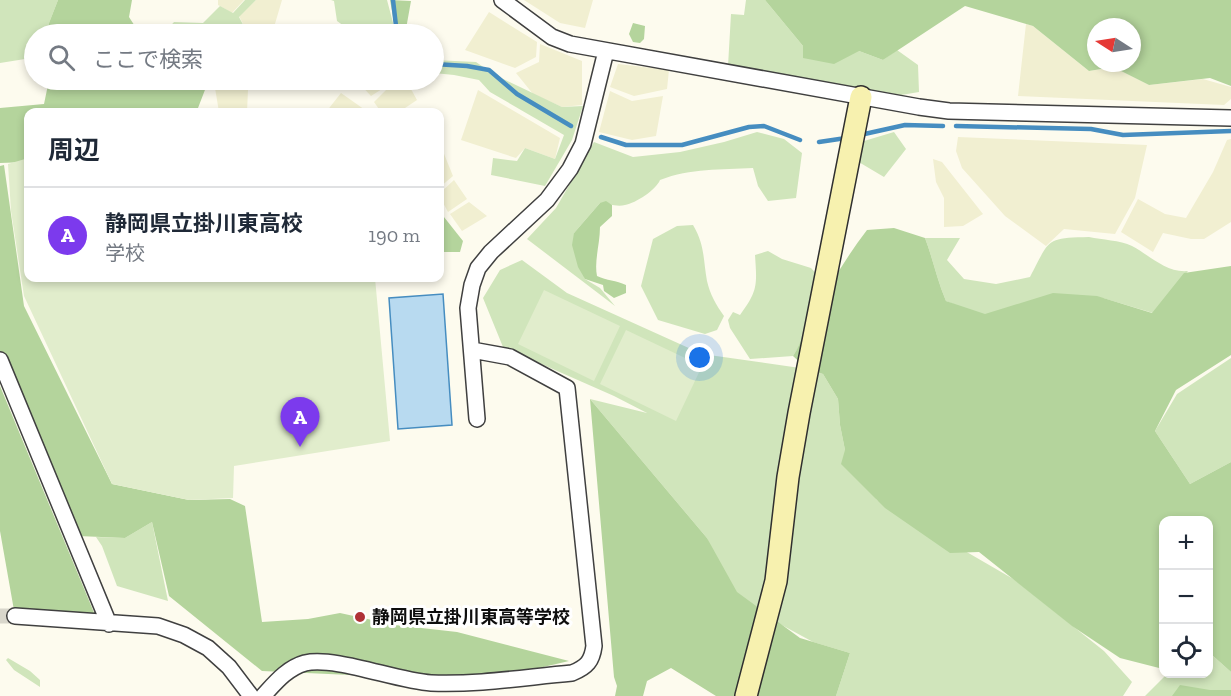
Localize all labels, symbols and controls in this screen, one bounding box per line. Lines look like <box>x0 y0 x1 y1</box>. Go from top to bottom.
north arrow <box>1087 18 1141 72</box>
search box <box>24 24 444 90</box>
icon: search <box>45 41 78 74</box>
text: ここで検索 <box>93 46 203 73</box>
text: 周辺 <box>48 134 100 166</box>
text: 静岡県立掛川東高校 <box>105 210 303 237</box>
text: A <box>61 223 74 247</box>
text: 190 m <box>368 223 420 247</box>
text: 学校 <box>105 241 145 265</box>
your location <box>685 343 714 372</box>
pin: A <box>280 398 320 447</box>
map controls <box>1159 516 1213 678</box>
button: + <box>1159 516 1213 570</box>
button: − <box>1159 570 1213 624</box>
place label: 静岡県立掛川東高等学校 <box>372 606 570 628</box>
marker: 静岡県立掛川東高等学校 <box>353 610 367 624</box>
button: locate <box>1159 624 1213 678</box>

